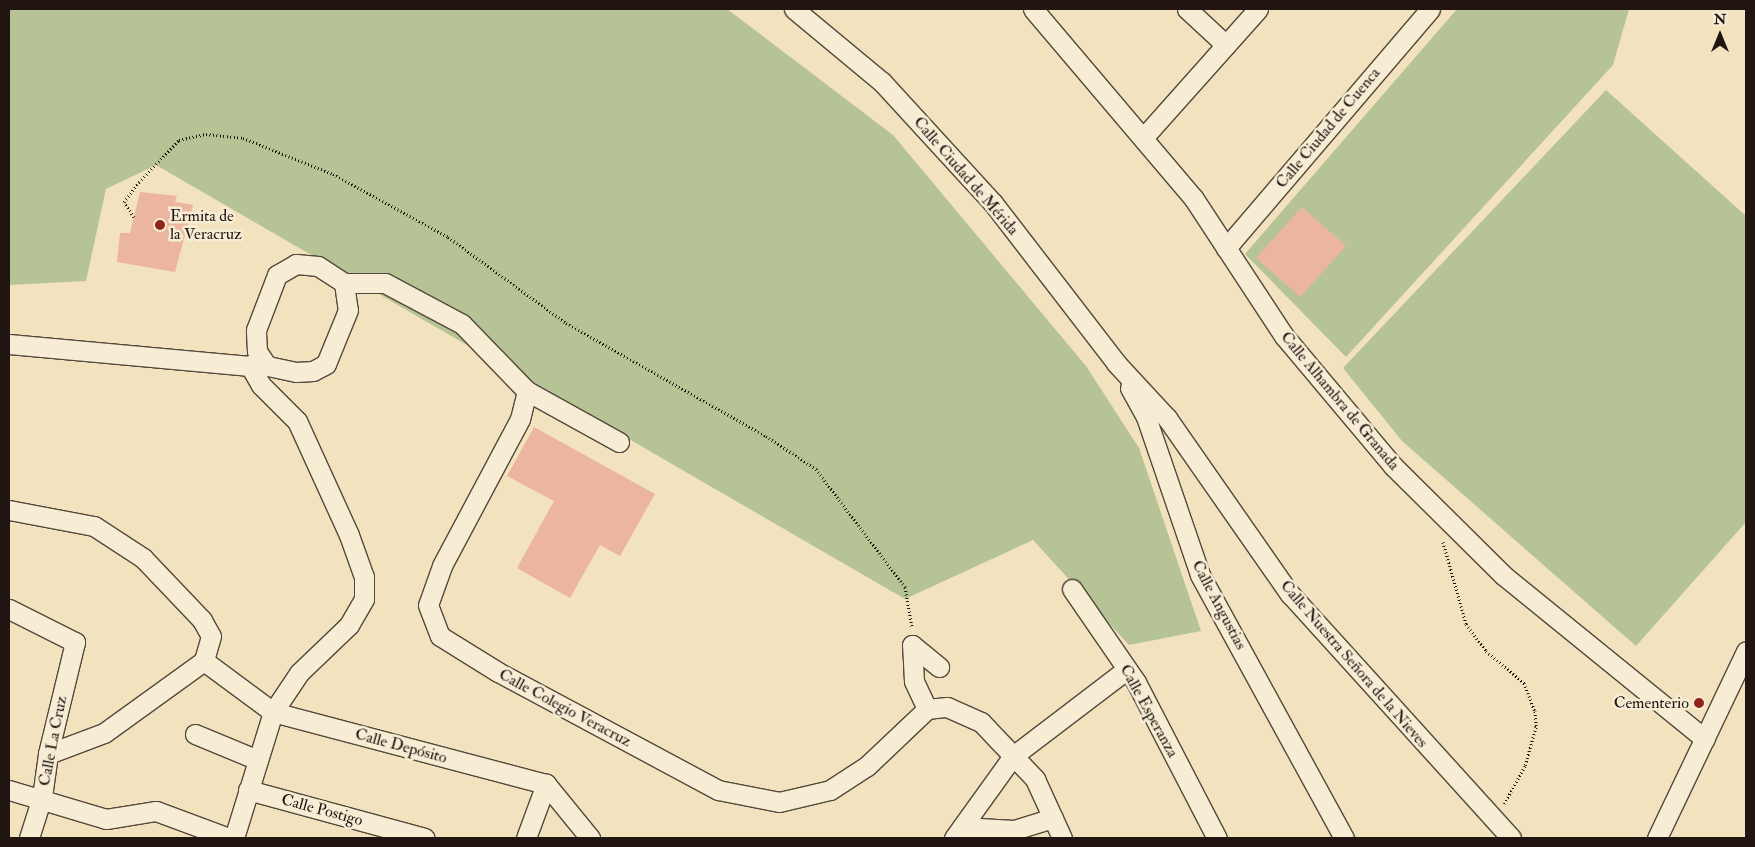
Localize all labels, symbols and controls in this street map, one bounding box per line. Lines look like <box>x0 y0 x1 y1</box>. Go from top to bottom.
north arrow <box>1695 10 1745 60</box>
text: N <box>1714 11 1726 28</box>
street label: Calle Ciudad de Cuenca <box>1272 64 1384 192</box>
street label: Calle Ciudad de Mérida <box>909 113 1023 239</box>
place label: Ermita de la Veracruz <box>170 206 242 244</box>
marker: Ermita de la Veracruz <box>154 219 166 231</box>
street label: Calle Alhambra de Granada <box>1276 328 1404 474</box>
street label: Calle Angustias <box>1187 557 1251 653</box>
street label: Calle Nuestra Señora de la Nieves <box>1276 576 1432 752</box>
street label: Calle Esperanza <box>1116 661 1182 761</box>
street label: Calle Colegio Veracruz <box>495 665 635 751</box>
place label: Cementerio <box>1614 693 1689 713</box>
street label: Calle La Cruz <box>35 694 71 788</box>
marker: Cementerio <box>1693 697 1705 709</box>
street label: Calle Depósito <box>353 725 449 767</box>
street label: Calle Postigo <box>279 790 365 830</box>

